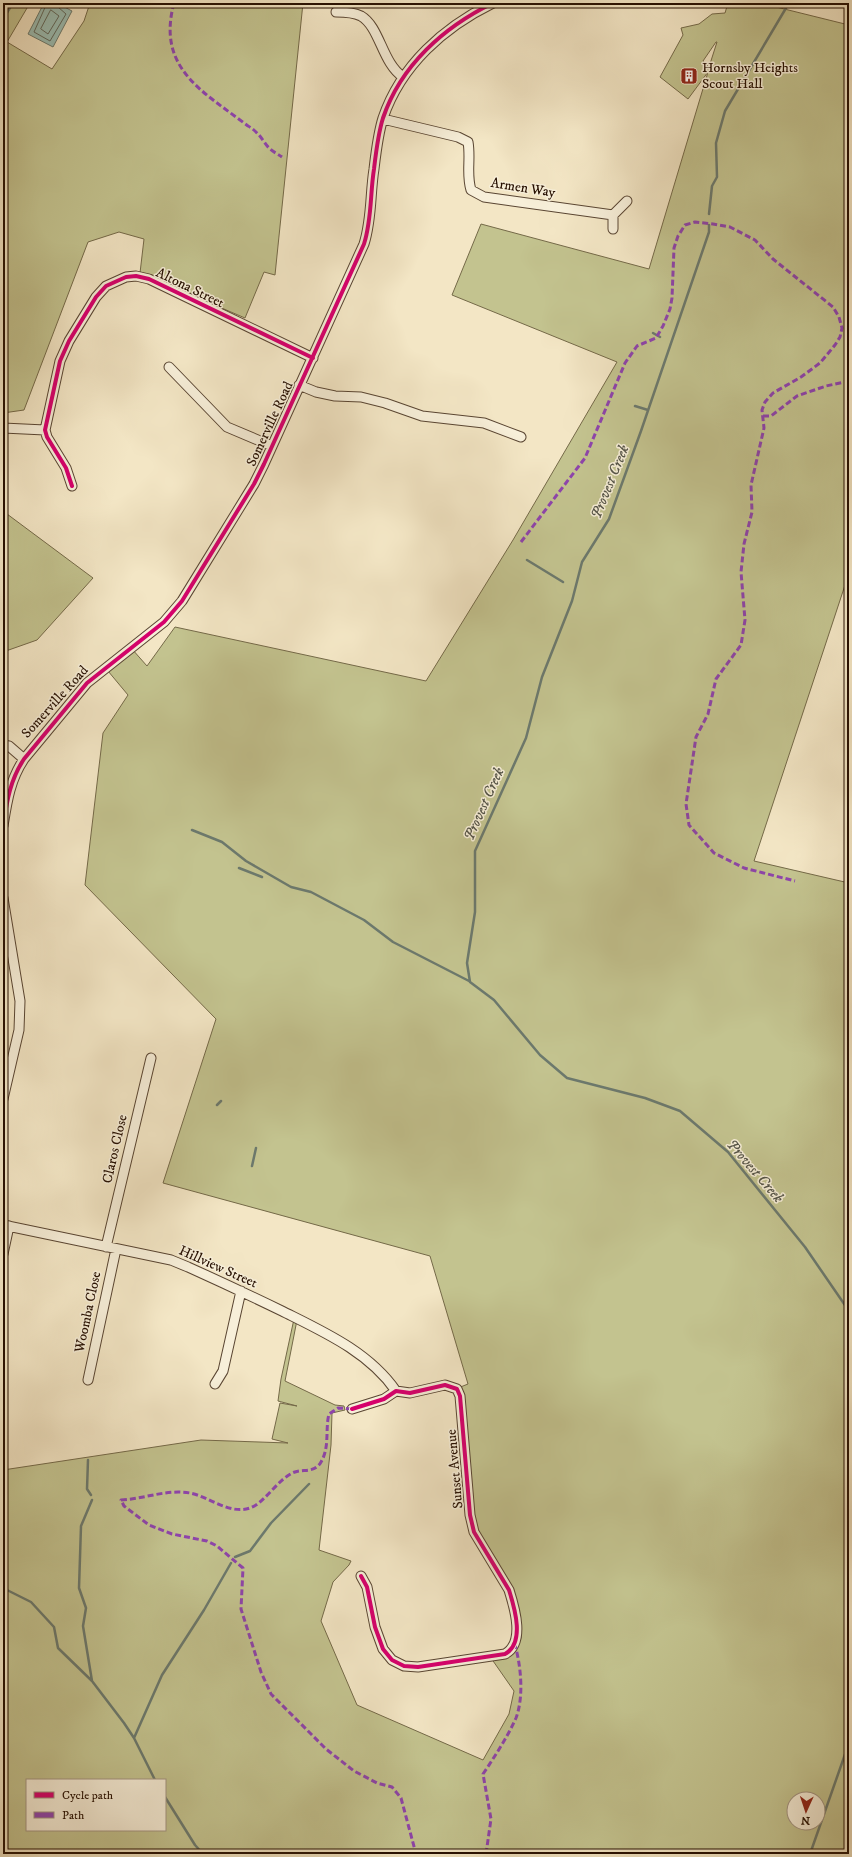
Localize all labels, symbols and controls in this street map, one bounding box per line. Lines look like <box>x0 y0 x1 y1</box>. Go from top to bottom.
place label: Hornsby Heights Scout Hall <box>702 59 798 93</box>
building icon: Hornsby Heights Scout Hall <box>679 66 699 86</box>
street label: Armen Way <box>489 174 557 202</box>
street label: Altona Street <box>153 264 228 312</box>
street label: Somerville Road <box>242 379 298 469</box>
water label: Provest Creek <box>587 442 634 522</box>
street label: Somerville Road <box>18 662 92 742</box>
water label: Provest Creek <box>459 764 509 844</box>
street label: Claros Close <box>98 1113 132 1185</box>
water label: Provest Creek <box>722 1135 788 1207</box>
street label: Hillview Street <box>176 1242 261 1293</box>
street label: Woomba Close <box>70 1270 105 1355</box>
street label: Sunset Avenue <box>443 1428 467 1510</box>
legend <box>26 1779 166 1831</box>
text: Cycle path <box>62 1788 114 1803</box>
north arrow <box>786 1791 826 1831</box>
text: Path <box>62 1808 85 1823</box>
text: N <box>801 1813 810 1827</box>

